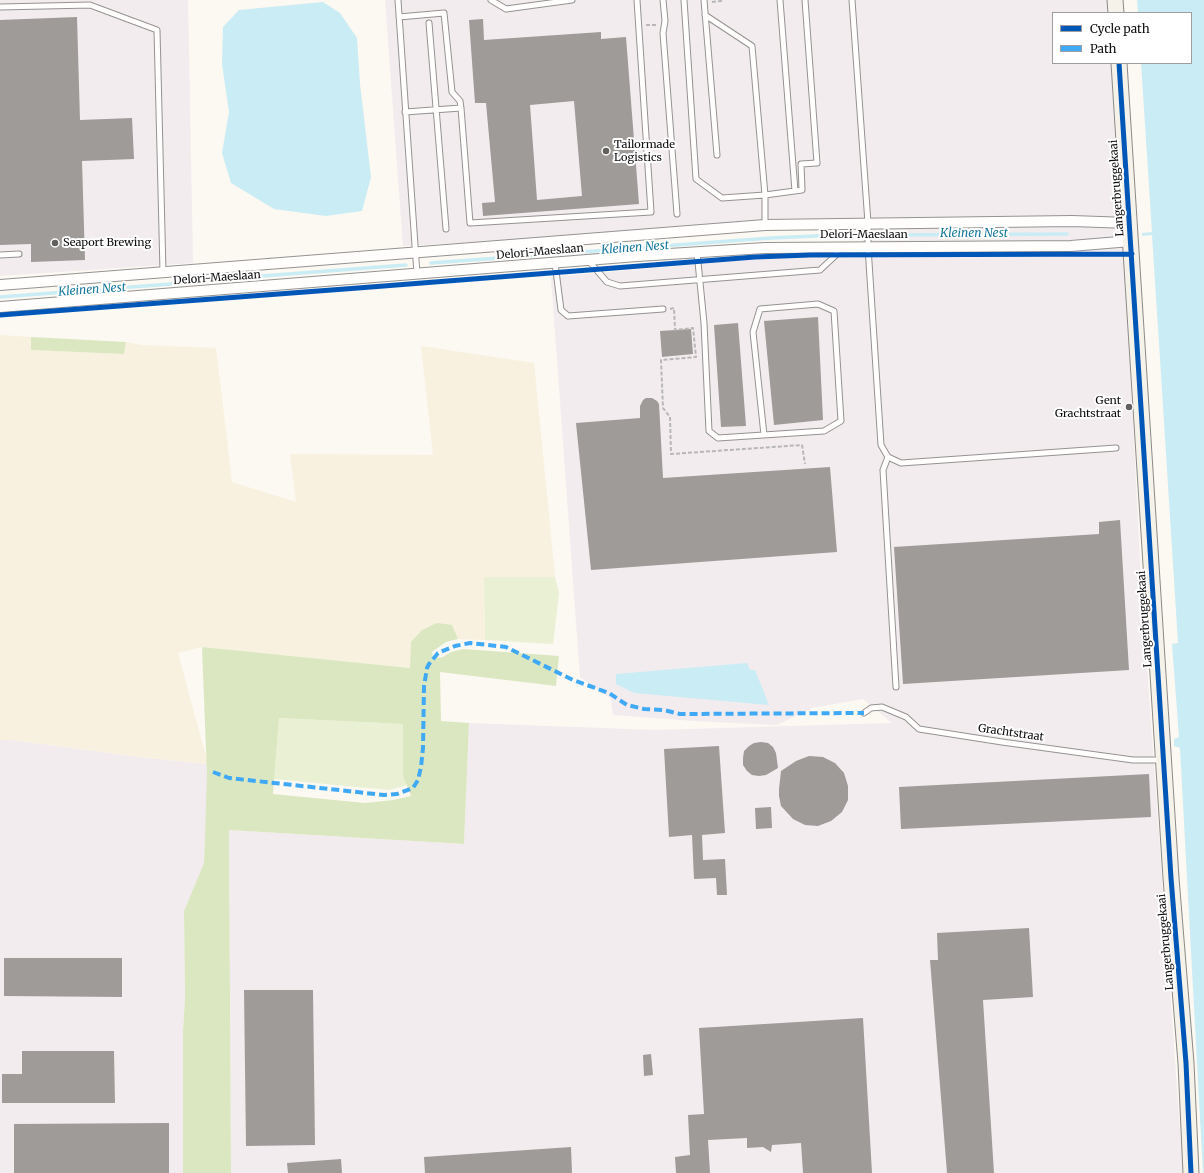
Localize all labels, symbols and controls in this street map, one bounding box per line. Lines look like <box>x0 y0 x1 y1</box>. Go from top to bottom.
legend <box>1052 12 1192 64</box>
text: Cycle path <box>1090 21 1150 36</box>
text: Path <box>1090 41 1116 56</box>
place label: Tailormade Logistics <box>614 138 675 164</box>
street label: Langerbruggekaai <box>1107 139 1127 237</box>
marker: Tailormade Logistics <box>601 146 611 156</box>
water label: Kleinen Nest <box>940 227 1008 241</box>
street label: Delori-Maeslaan <box>820 228 908 242</box>
place label: Seaport Brewing <box>63 236 151 250</box>
marker: Seaport Brewing <box>50 238 60 248</box>
water label: Kleinen Nest <box>601 238 669 258</box>
street label: Delori-Maeslaan <box>496 242 584 262</box>
street label: Delori-Maeslaan <box>173 268 261 288</box>
water label: Kleinen Nest <box>58 280 126 300</box>
place label: Gent Grachtstraat <box>1055 394 1121 420</box>
marker: Gent Grachtstraat <box>1124 402 1134 412</box>
street label: Langerbruggekaai <box>1135 570 1155 668</box>
street label: Grachtstraat <box>977 722 1045 744</box>
street label: Langerbruggekaai <box>1155 893 1177 991</box>

